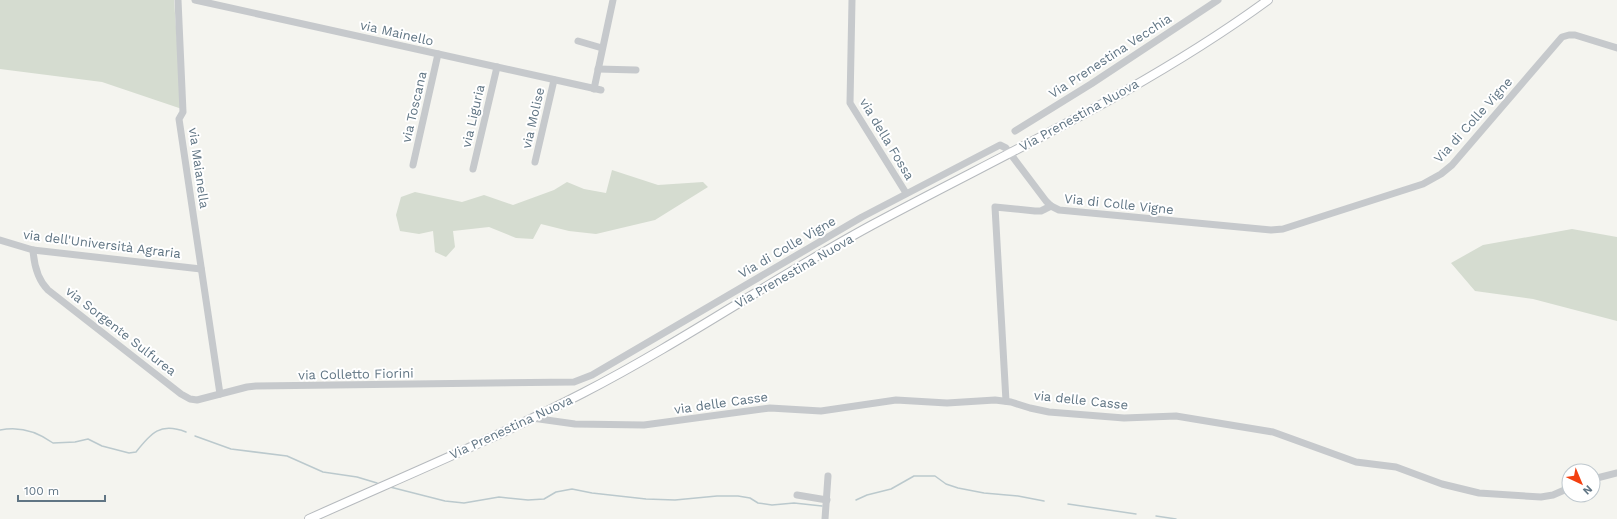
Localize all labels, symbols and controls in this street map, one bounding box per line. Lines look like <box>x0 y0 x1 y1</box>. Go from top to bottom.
street label: Via Prenestina Vecchia <box>1046 10 1175 101</box>
street label: via Mainello <box>359 17 435 49</box>
street label: via Toscana <box>399 69 430 144</box>
street label: Via di Colle Vigne <box>1431 74 1515 166</box>
street label: Via Prenestina Nuova <box>1017 76 1142 154</box>
street label: via Liguria <box>458 83 488 149</box>
street label: via Molise <box>519 86 547 150</box>
street label: via della Fossa <box>857 95 918 183</box>
street label: via Maianella <box>186 126 212 210</box>
street label: Via di Colle Vigne <box>1064 191 1174 217</box>
street label: Via di Colle Vigne <box>736 213 838 281</box>
street label: via dell'Università Agraria <box>22 227 182 261</box>
street label: Via Prenestina Nuova <box>732 231 856 311</box>
street label: via Sorgente Sulfurea <box>63 283 180 379</box>
street label: via Colletto Fiorini <box>298 365 414 383</box>
street label: via delle Casse <box>1033 388 1129 412</box>
street label: via delle Casse <box>673 389 769 417</box>
street label: Via Prenestina Nuova <box>447 392 575 462</box>
north arrow <box>1561 463 1601 503</box>
scale bar <box>18 477 105 503</box>
text: N <box>1580 482 1595 497</box>
text: 100 m <box>24 484 59 498</box>

